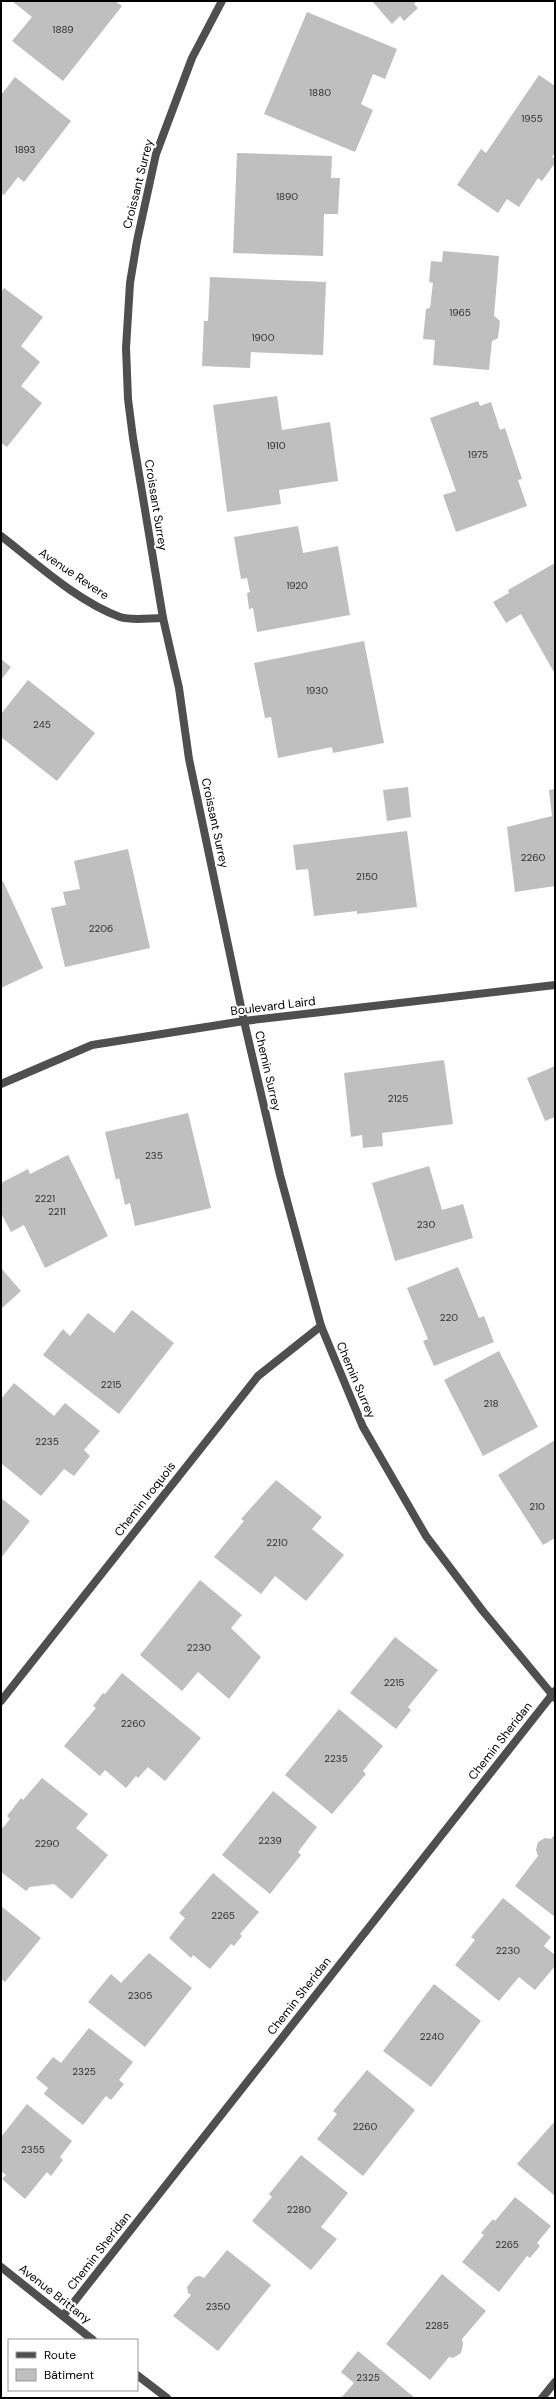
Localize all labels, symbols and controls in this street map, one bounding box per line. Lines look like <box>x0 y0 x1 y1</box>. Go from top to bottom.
house number: 1889 <box>52 23 74 36</box>
house number: 1880 <box>309 86 331 99</box>
house number: 1955 <box>521 112 543 125</box>
street label: Croissant Surrey <box>119 137 157 231</box>
house number: 1893 <box>15 143 36 156</box>
house number: 1890 <box>276 190 298 203</box>
house number: 1965 <box>449 306 471 319</box>
house number: 1900 <box>251 331 275 344</box>
house number: 1910 <box>266 439 286 452</box>
house number: 1975 <box>468 448 488 461</box>
street label: Croissant Surrey <box>141 458 171 552</box>
street label: Avenue Revere <box>36 545 112 603</box>
house number: 1920 <box>286 579 308 592</box>
house number: 1930 <box>306 684 328 697</box>
house number: 245 <box>33 718 51 731</box>
street label: Croissant Surrey <box>198 776 232 870</box>
house number: 2260 <box>521 851 545 864</box>
house number: 2150 <box>356 870 378 883</box>
house number: 2206 <box>89 922 113 935</box>
street label: Boulevard Laird <box>230 993 316 1019</box>
street label: Chemin Surrey <box>251 1029 285 1113</box>
house number: 2125 <box>388 1092 408 1105</box>
house number: 235 <box>145 1149 163 1162</box>
house number: 2221 <box>35 1192 55 1205</box>
house number: 2211 <box>48 1205 66 1218</box>
house number: 230 <box>417 1218 435 1231</box>
house number: 220 <box>440 1311 458 1324</box>
street label: Chemin Surrey <box>333 1339 379 1421</box>
house number: 2215 <box>101 1378 121 1391</box>
house number: 218 <box>484 1397 498 1410</box>
house number: 2235 <box>35 1435 59 1448</box>
street label: Chemin Iroquois <box>111 1458 179 1540</box>
house number: 210 <box>529 1500 545 1513</box>
house number: 2210 <box>266 1536 288 1549</box>
house number: 2230 <box>187 1641 211 1654</box>
house number: 2215 <box>384 1676 404 1689</box>
street label: Chemin Sheridan <box>464 1699 536 1783</box>
house number: 2260 <box>121 1717 145 1730</box>
house number: 2235 <box>324 1752 348 1765</box>
house number: 2239 <box>258 1834 282 1847</box>
house number: 2290 <box>35 1837 59 1850</box>
house number: 2265 <box>211 1909 235 1922</box>
house number: 2230 <box>496 1944 520 1957</box>
street label: Chemin Sheridan <box>263 1954 335 2038</box>
house number: 2305 <box>128 1989 152 2002</box>
house number: 2240 <box>420 2030 444 2043</box>
house number: 2325 <box>72 2065 96 2078</box>
house number: 2260 <box>353 2120 377 2133</box>
house number: 2355 <box>21 2143 45 2156</box>
house number: 2280 <box>287 2203 311 2216</box>
street label: Chemin Sheridan <box>63 2209 135 2293</box>
house number: 2265 <box>495 2238 519 2251</box>
street label: Avenue Brittany <box>15 2261 95 2328</box>
house number: 2350 <box>206 2300 230 2313</box>
house number: 2285 <box>425 2319 449 2332</box>
legend <box>8 2339 138 2391</box>
text: Route <box>44 2347 76 2363</box>
text: Bâtiment <box>44 2367 95 2383</box>
house number: 2325 <box>356 2371 380 2384</box>

